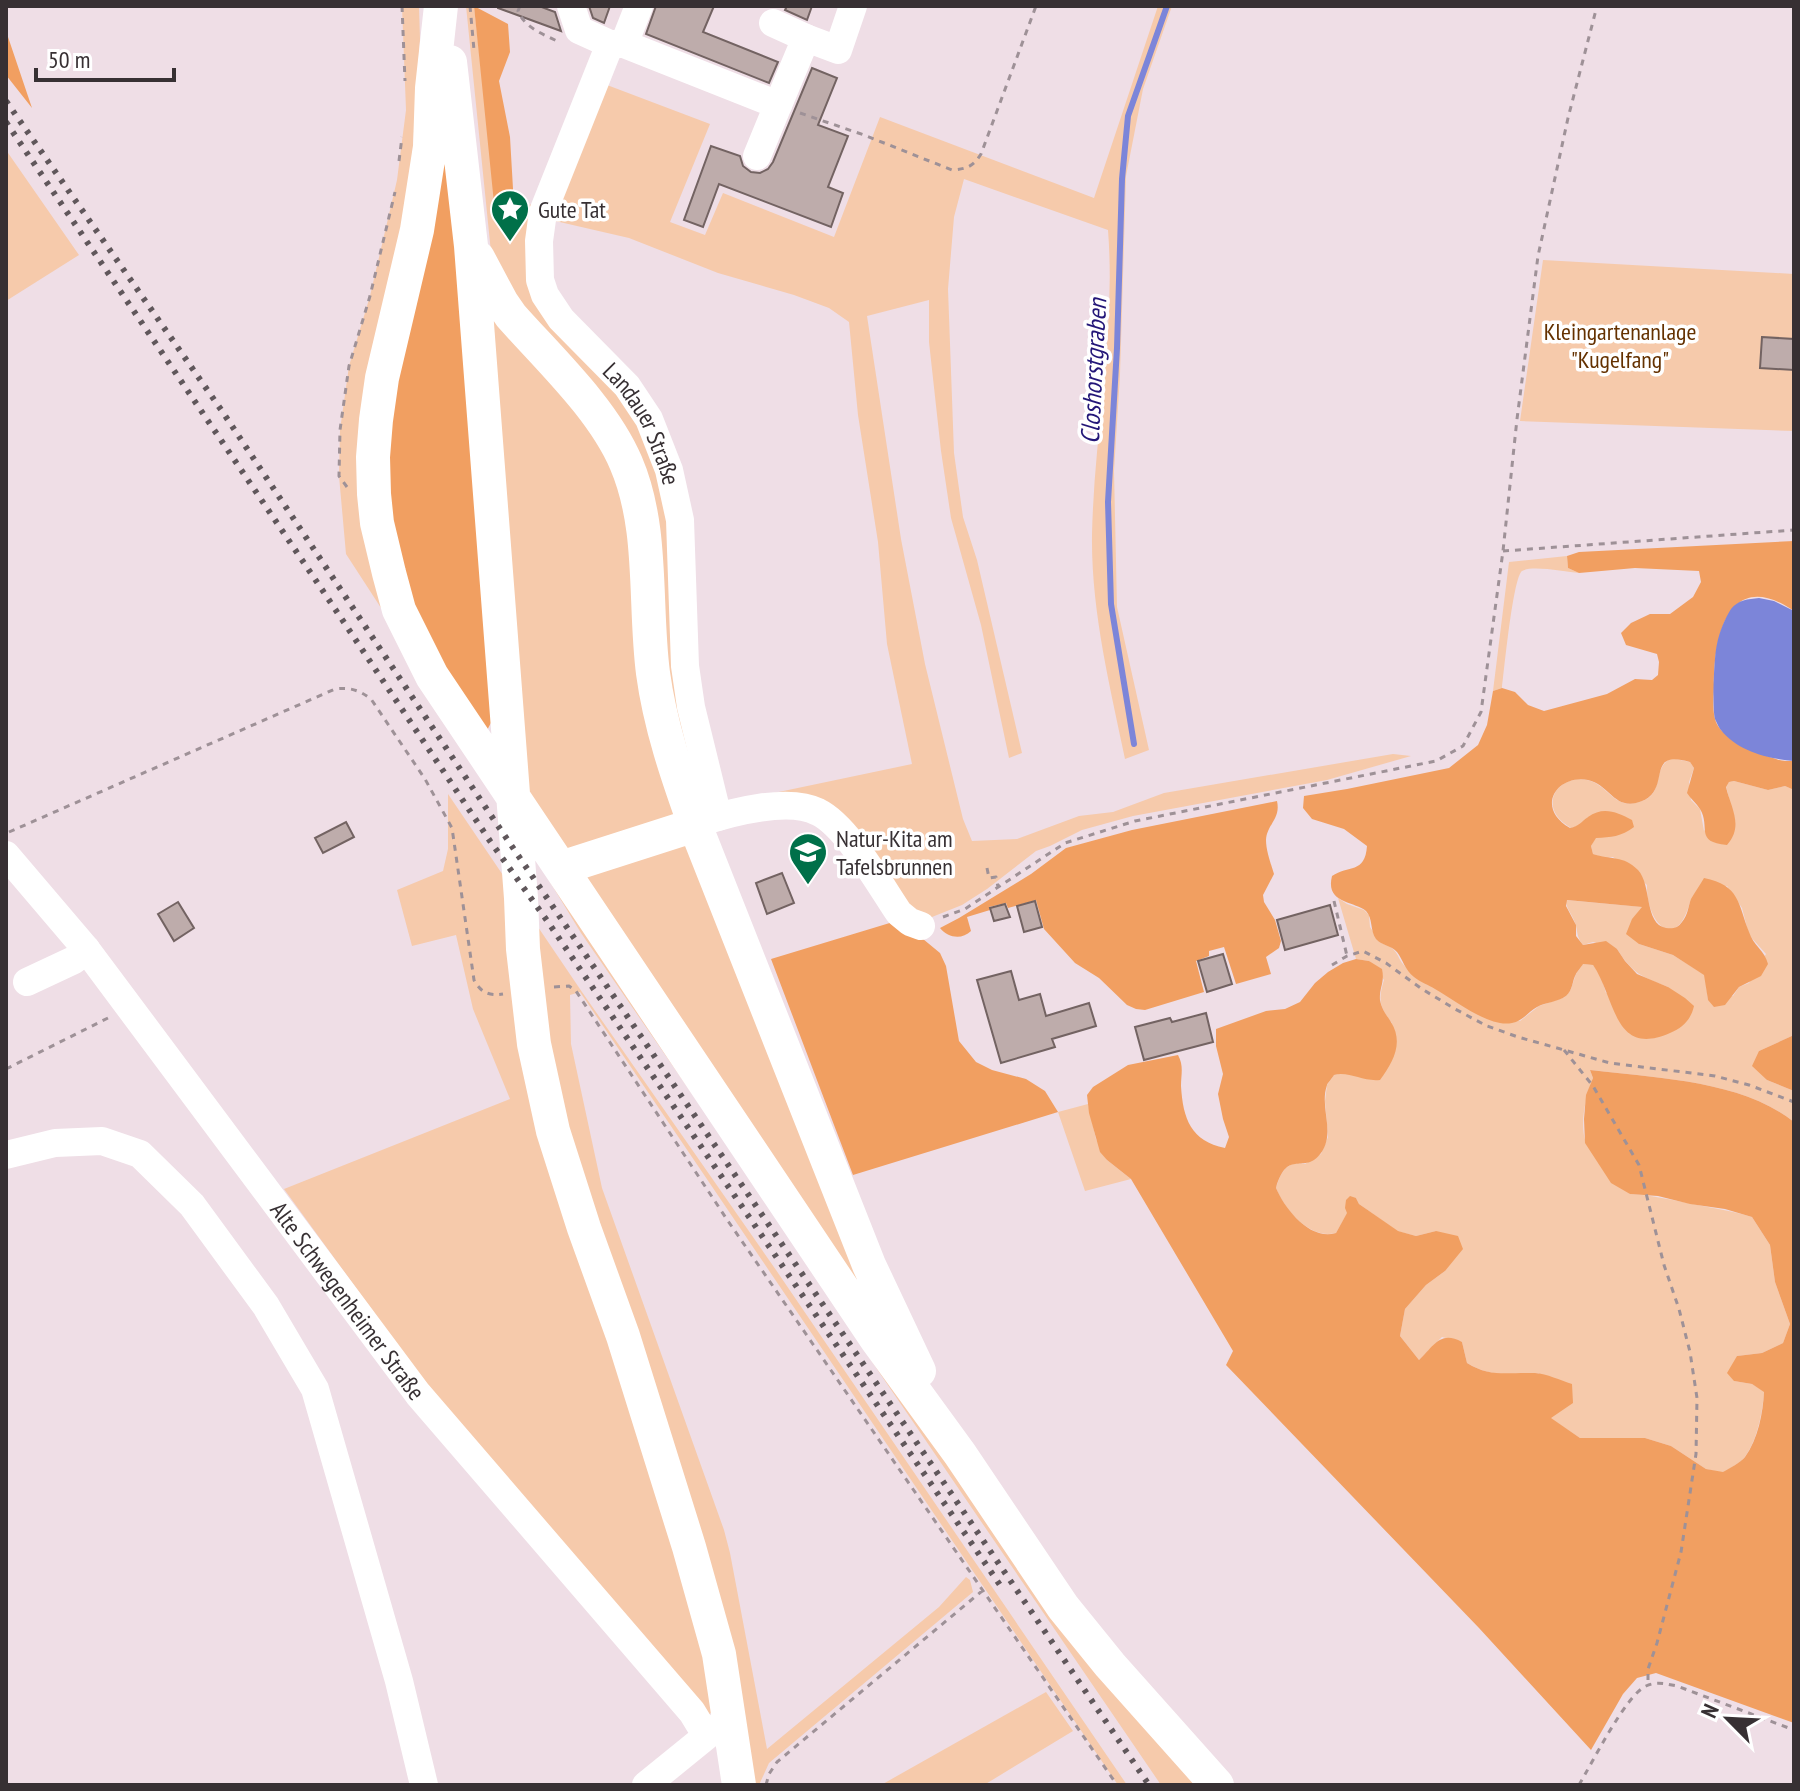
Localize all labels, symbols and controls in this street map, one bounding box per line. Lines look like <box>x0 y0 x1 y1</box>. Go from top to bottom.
scale bar <box>36 32 174 82</box>
text: 50 m <box>48 44 90 75</box>
place icon: Gute Tat <box>489 188 531 243</box>
place label: Gute Tat <box>538 194 606 225</box>
water label: Closhorstgraben <box>1073 296 1113 445</box>
park label: Kleingartenanlage "Kugelfang" <box>1544 316 1696 375</box>
street label: Landauer Straße <box>597 356 687 488</box>
place label: Natur-Kita am Tafelsbrunnen <box>836 823 953 882</box>
school or university icon: Natur-Kita am Tafelsbrunnen <box>787 831 829 886</box>
street label: Alte Schwegenheimer Straße <box>264 1195 432 1406</box>
north arrow <box>1688 1679 1768 1759</box>
text: N <box>1695 1700 1725 1722</box>

